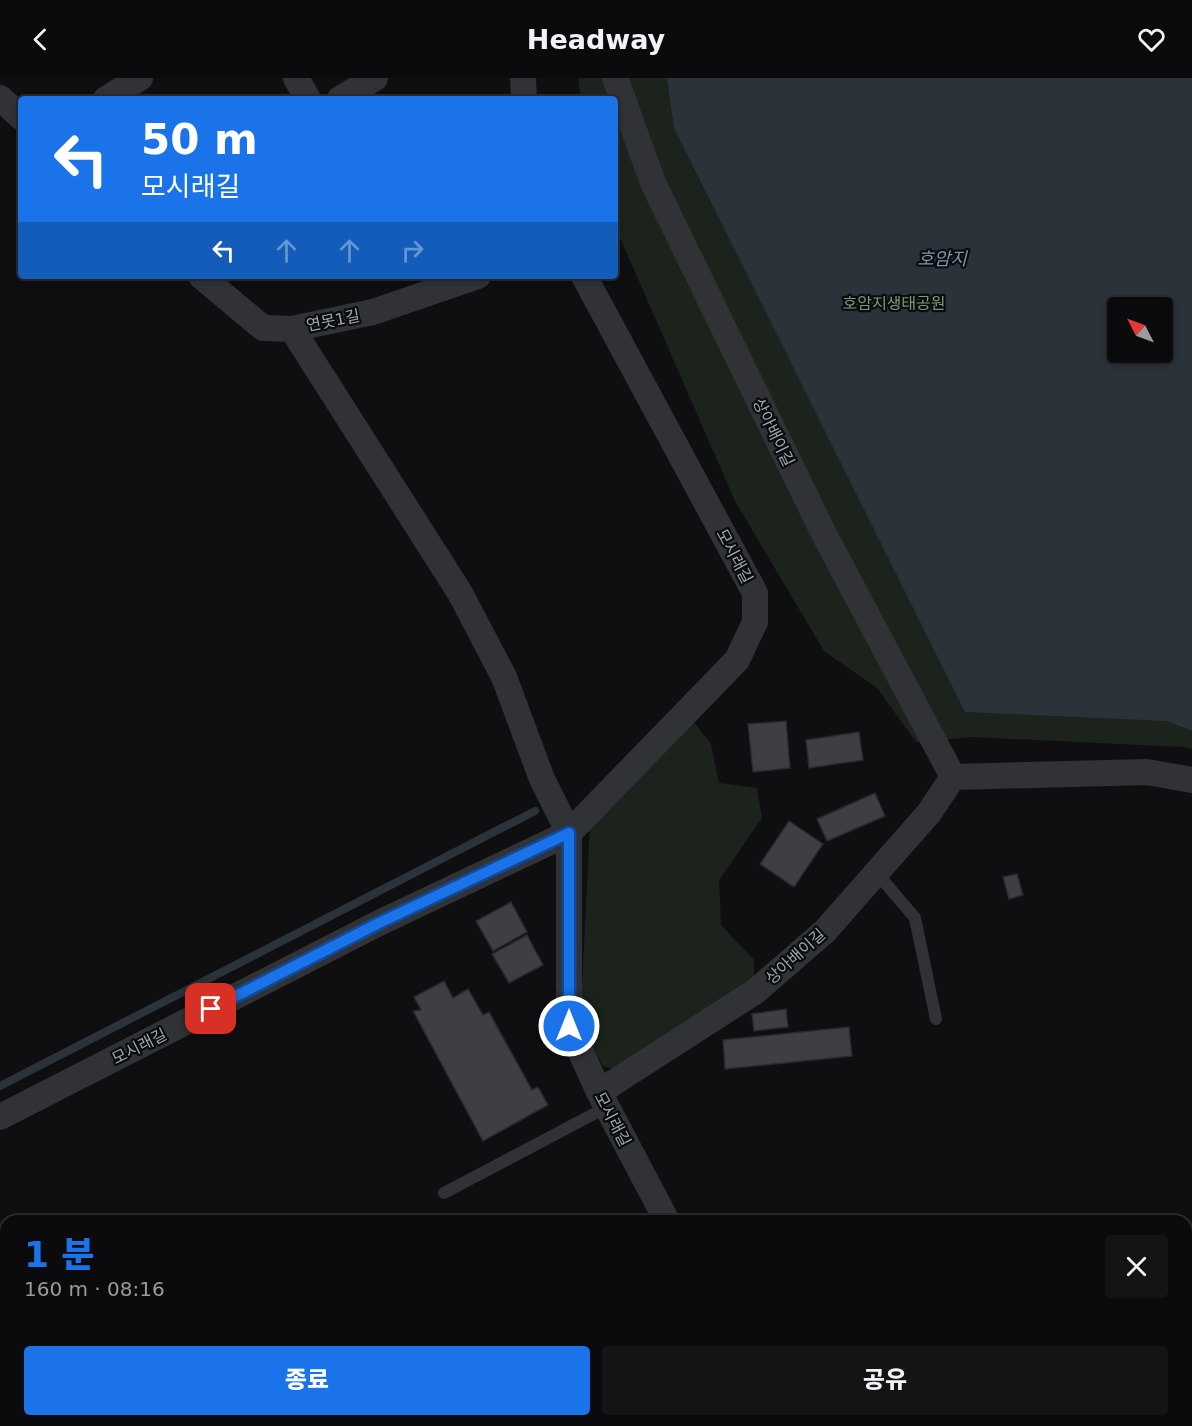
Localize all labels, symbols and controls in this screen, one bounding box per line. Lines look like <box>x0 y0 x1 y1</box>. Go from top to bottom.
icon: back <box>24 23 57 56</box>
icon: heart <box>1135 23 1168 56</box>
text: Headway <box>527 24 665 55</box>
text: 50 m <box>141 115 258 164</box>
icon: left <box>42 120 120 198</box>
text: 모시래길 <box>141 171 240 202</box>
icon: left <box>207 234 240 267</box>
icon: ahead <box>270 234 303 267</box>
icon: ahead <box>333 234 366 267</box>
icon: right <box>396 234 429 267</box>
water label: 호암지 <box>917 248 968 269</box>
park label: 호암지생태공원 <box>842 294 946 313</box>
north arrow <box>1107 297 1173 363</box>
map controls <box>1107 297 1173 363</box>
street label: 연못1길 <box>305 306 362 335</box>
street label: 상아배이길 <box>749 395 798 469</box>
street label: 모시래길 <box>712 526 757 587</box>
street label: 상아배이길 <box>762 925 829 988</box>
pin <box>185 983 236 1034</box>
icon: arrive <box>194 992 227 1025</box>
position arrow <box>537 994 601 1058</box>
street label: 모시래길 <box>109 1025 170 1068</box>
street label: 모시래길 <box>590 1089 635 1150</box>
text: 1 분 <box>24 1234 95 1275</box>
button: close <box>1105 1235 1168 1298</box>
text: 160 m · 08:16 <box>24 1277 165 1301</box>
button: 종료 <box>24 1346 590 1415</box>
button: 공유 <box>602 1346 1168 1415</box>

